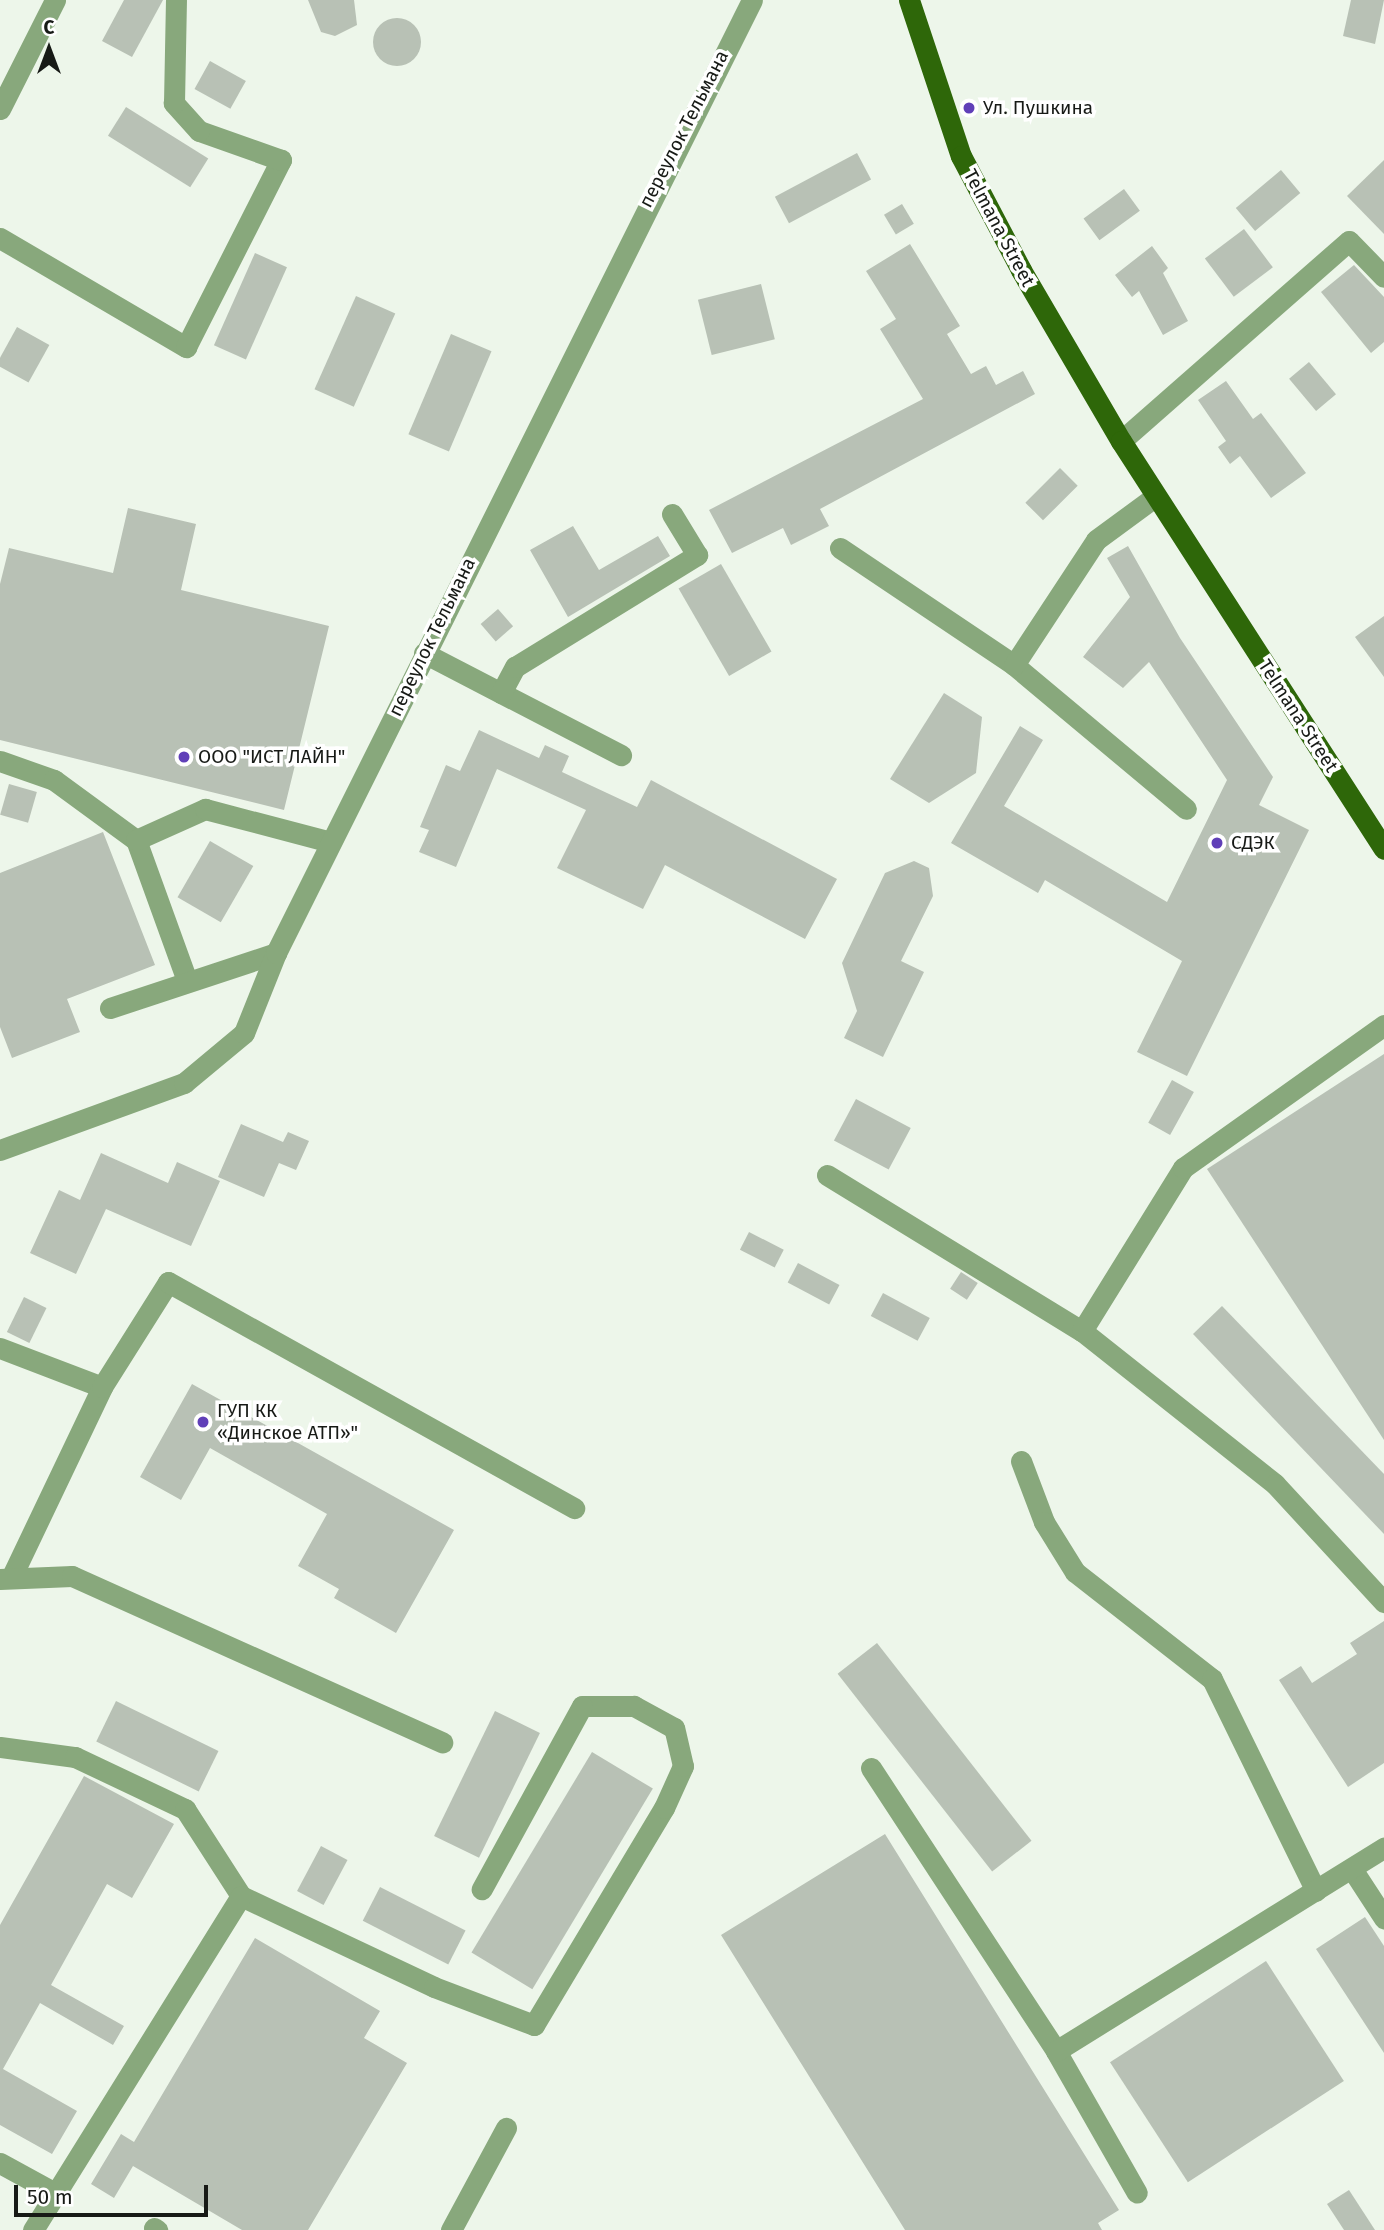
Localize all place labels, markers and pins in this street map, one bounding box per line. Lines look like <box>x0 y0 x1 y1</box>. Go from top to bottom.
place label: Ул. Пушкина <box>983 97 1093 119</box>
marker: Ул. Пушкина <box>961 100 977 116</box>
place label: ООО "ИСТ ЛАЙН" <box>198 746 345 768</box>
marker: ООО "ИСТ ЛАЙН" <box>176 749 192 765</box>
place label: СДЭК <box>1231 832 1275 854</box>
marker: СДЭК <box>1209 835 1225 851</box>
place label: ГУП КК «Динское АТП»" <box>217 1400 358 1444</box>
marker: ГУП КК «Динское АТП»" <box>195 1414 211 1430</box>

